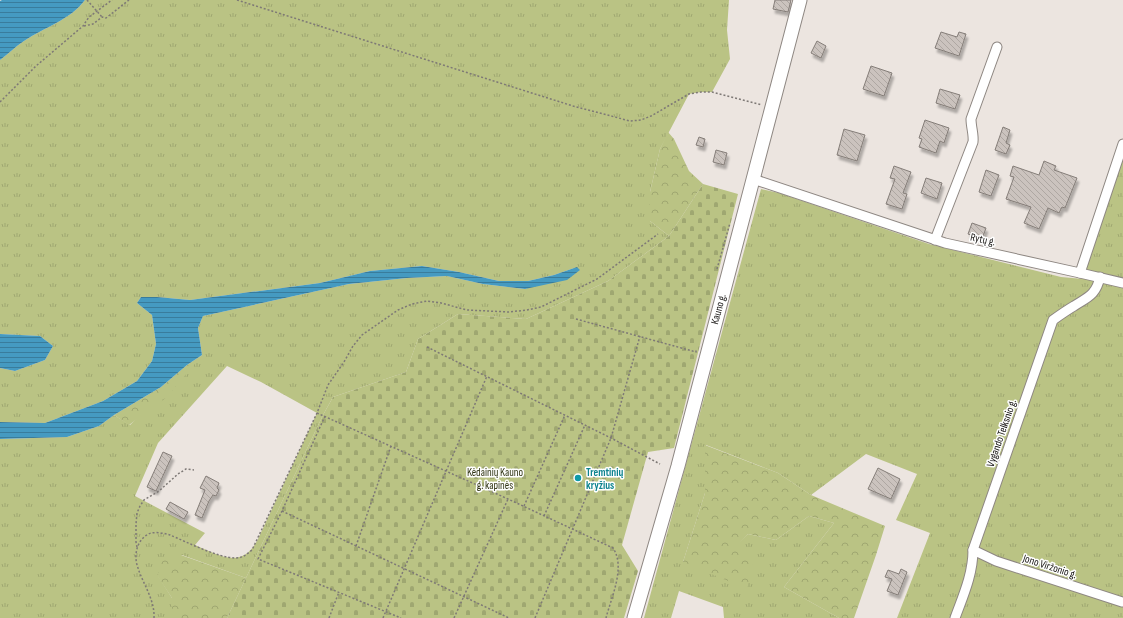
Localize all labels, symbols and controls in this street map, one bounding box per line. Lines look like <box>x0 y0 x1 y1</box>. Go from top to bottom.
street label: Rytų g. <box>969 230 997 248</box>
street label: Kauno g. <box>708 292 729 326</box>
street label: Vygando Telksnio g. <box>984 398 1019 469</box>
park label: Kėdainių Kauno g. kapinės <box>467 466 524 492</box>
place label: Tremtinių kryžius <box>586 466 623 492</box>
marker: Tremtinių kryžius <box>573 473 583 483</box>
street label: Jono Viržonio g. <box>1020 551 1078 581</box>

